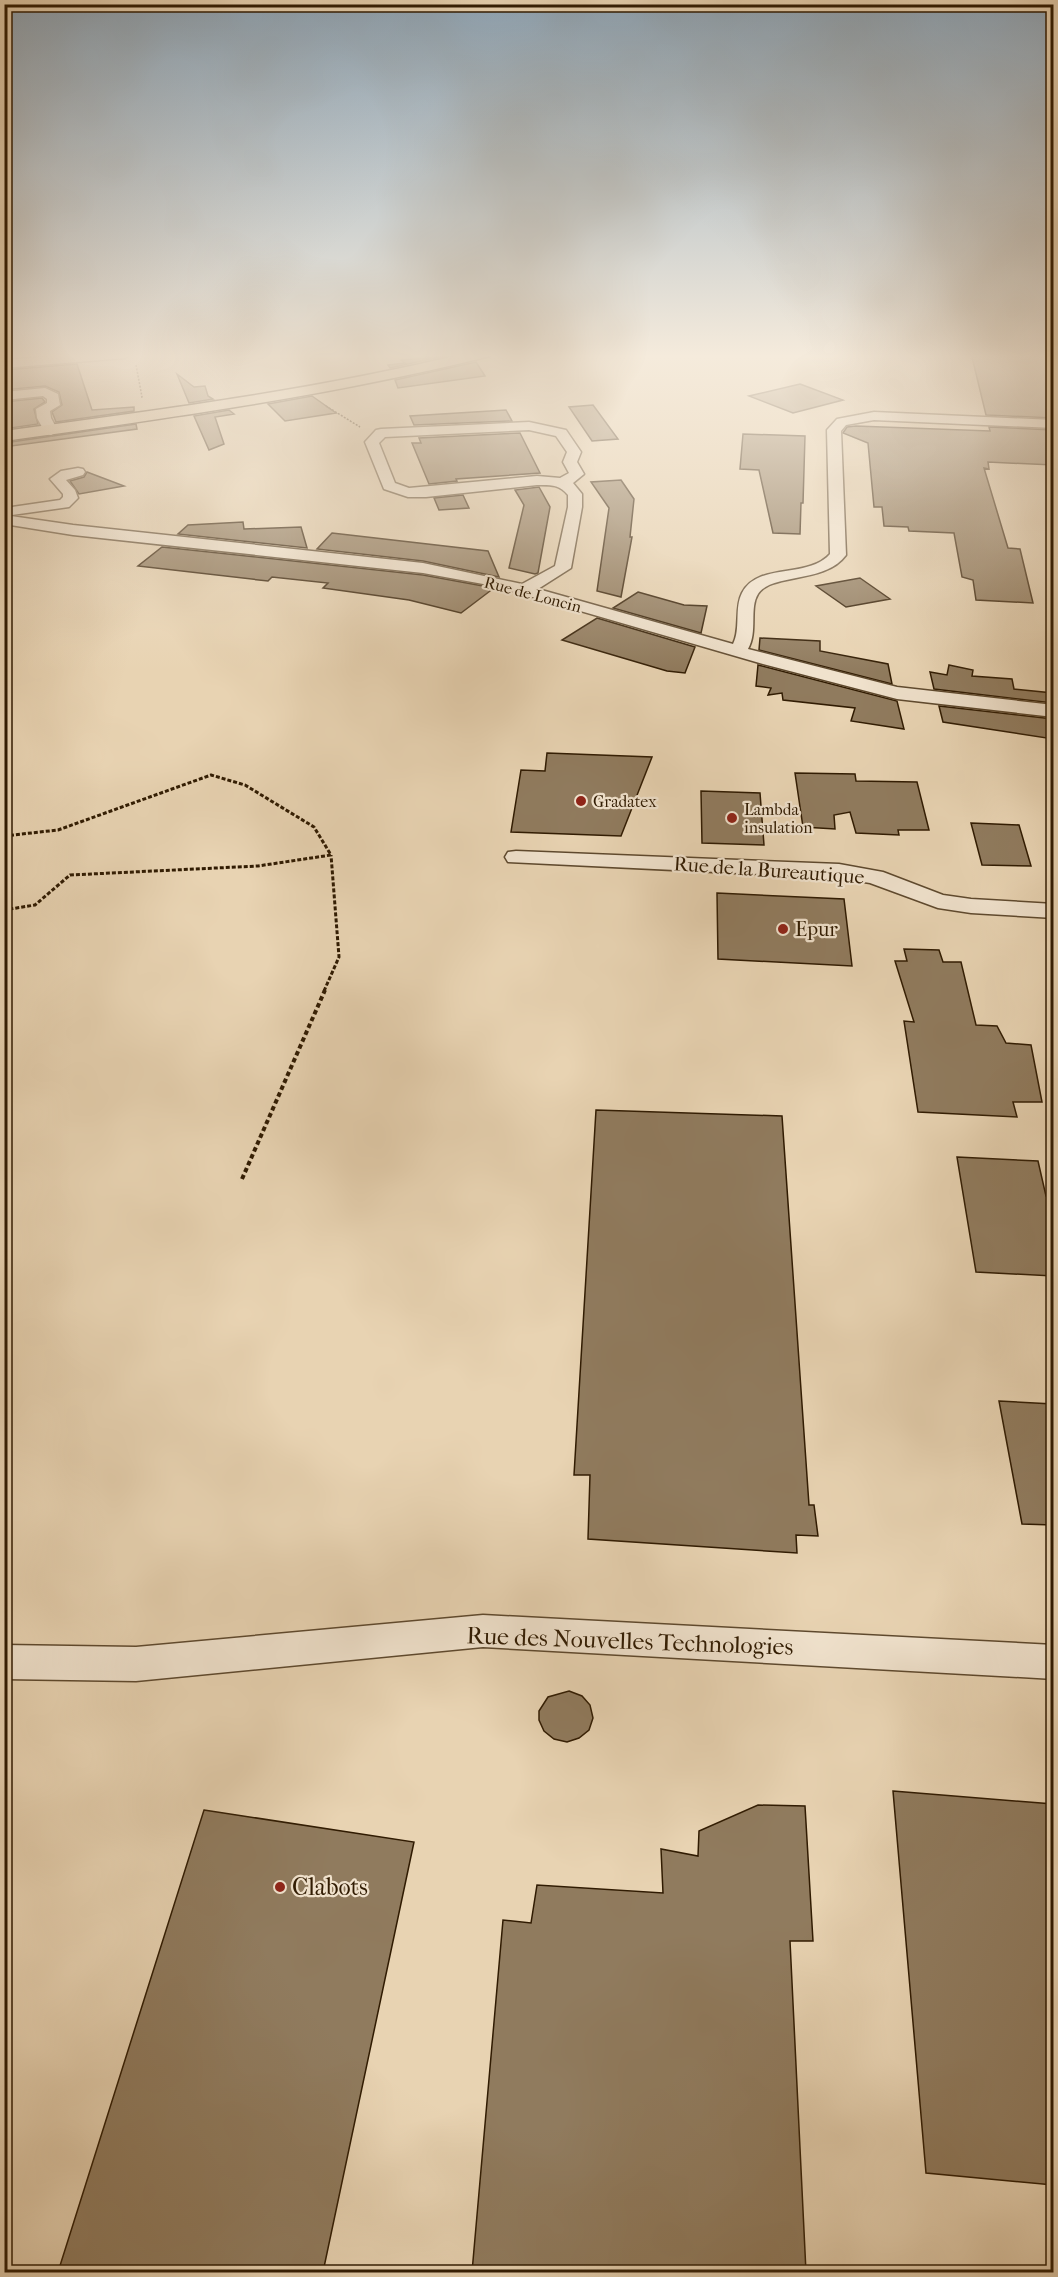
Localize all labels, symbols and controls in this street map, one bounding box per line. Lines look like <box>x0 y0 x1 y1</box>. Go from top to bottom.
street label: Rue de Loncin <box>482 572 584 617</box>
place label: Gradatex <box>593 792 657 811</box>
marker: Gradatex <box>574 794 588 808</box>
place label: Lambda insulation <box>744 800 813 837</box>
marker: Lambda insulation <box>725 811 739 825</box>
street label: Rue de la Bureautique <box>673 852 865 889</box>
place label: Epur <box>795 918 838 941</box>
marker: Epur <box>776 922 790 936</box>
street label: Rue des Nouvelles Technologies <box>466 1621 794 1661</box>
place label: Clabots <box>292 1873 368 1901</box>
marker: Clabots <box>273 1880 287 1894</box>

